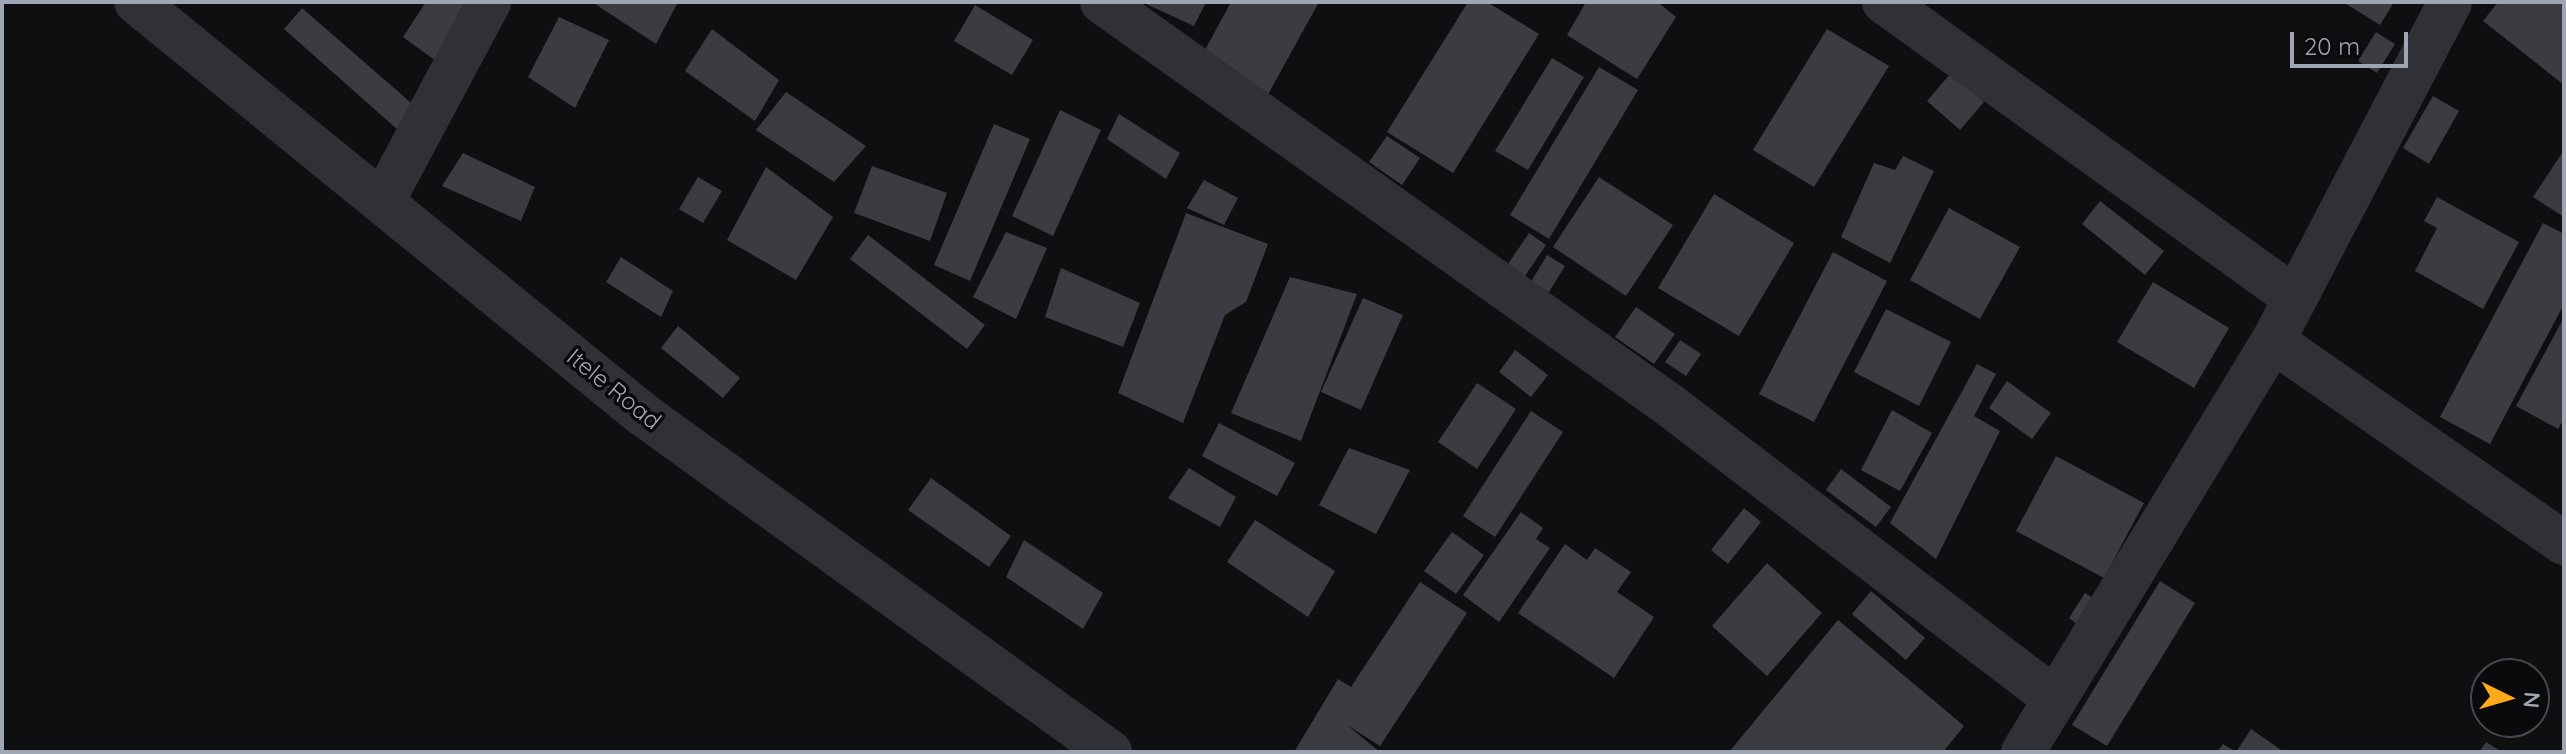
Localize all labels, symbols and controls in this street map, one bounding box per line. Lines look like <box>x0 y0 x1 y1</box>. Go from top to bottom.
scale bar <box>2294 16 2412 66</box>
text: 20 m <box>2304 31 2360 61</box>
street label: Itele Road <box>561 342 667 436</box>
north arrow <box>2470 658 2550 738</box>
text: N <box>2517 691 2547 709</box>

